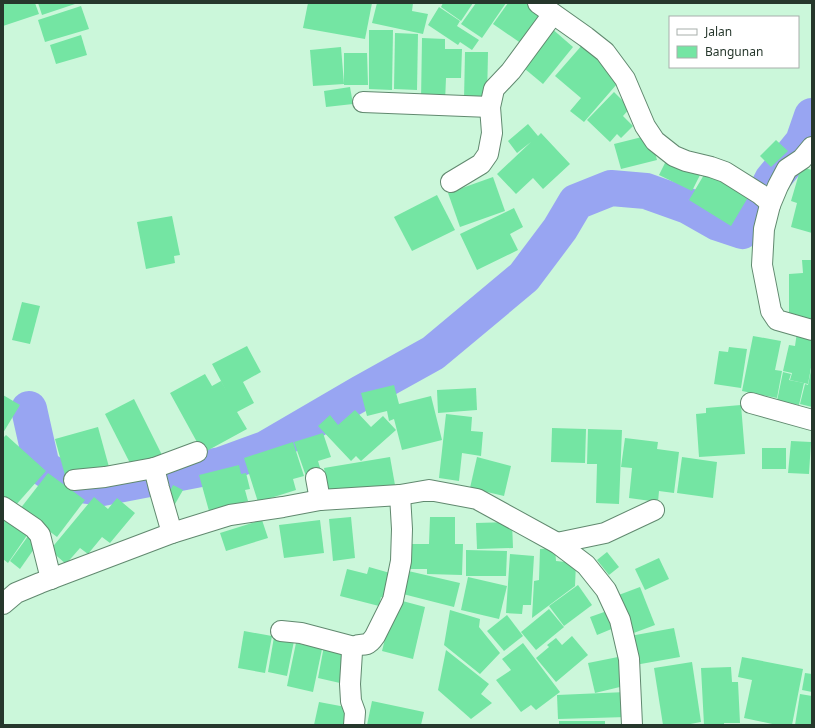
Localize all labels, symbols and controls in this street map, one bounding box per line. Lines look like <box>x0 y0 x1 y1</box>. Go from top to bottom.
legend <box>669 16 799 68</box>
text: Jalan <box>704 23 732 40</box>
text: Bangunan <box>705 43 763 60</box>

